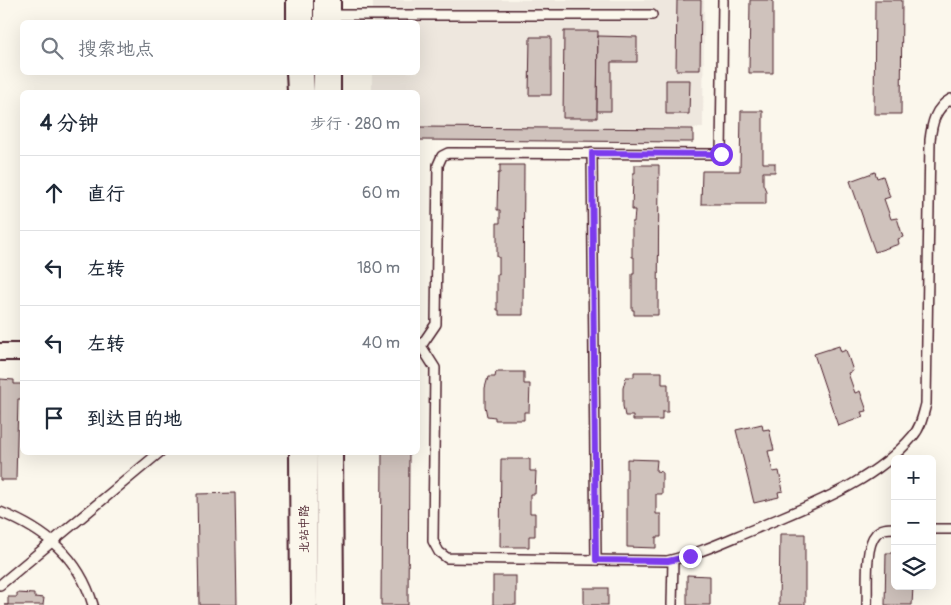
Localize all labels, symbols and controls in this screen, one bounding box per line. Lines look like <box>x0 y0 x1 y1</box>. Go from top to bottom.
search box <box>20 20 420 75</box>
icon: search <box>38 34 66 62</box>
text: 搜索地点 <box>78 37 154 61</box>
text: 4 分钟 <box>40 110 99 137</box>
text: 步行 · 280 m <box>310 114 400 134</box>
route start <box>710 143 733 166</box>
icon: ahead <box>40 179 68 207</box>
text: 直行 <box>87 182 125 206</box>
text: 60 m <box>362 183 400 203</box>
icon: left <box>40 254 68 282</box>
text: 左转 <box>87 257 125 281</box>
text: 180 m <box>357 258 400 278</box>
icon: left <box>40 329 68 357</box>
text: 左转 <box>87 332 125 356</box>
text: 40 m <box>362 333 400 353</box>
icon: arrive <box>40 404 68 432</box>
text: 到达目的地 <box>87 407 182 431</box>
map controls <box>891 455 936 590</box>
button: + <box>891 455 936 500</box>
button: − <box>891 500 936 545</box>
street label: 北站中路 <box>297 505 312 553</box>
route end <box>679 545 702 568</box>
button: layers <box>891 545 936 590</box>

